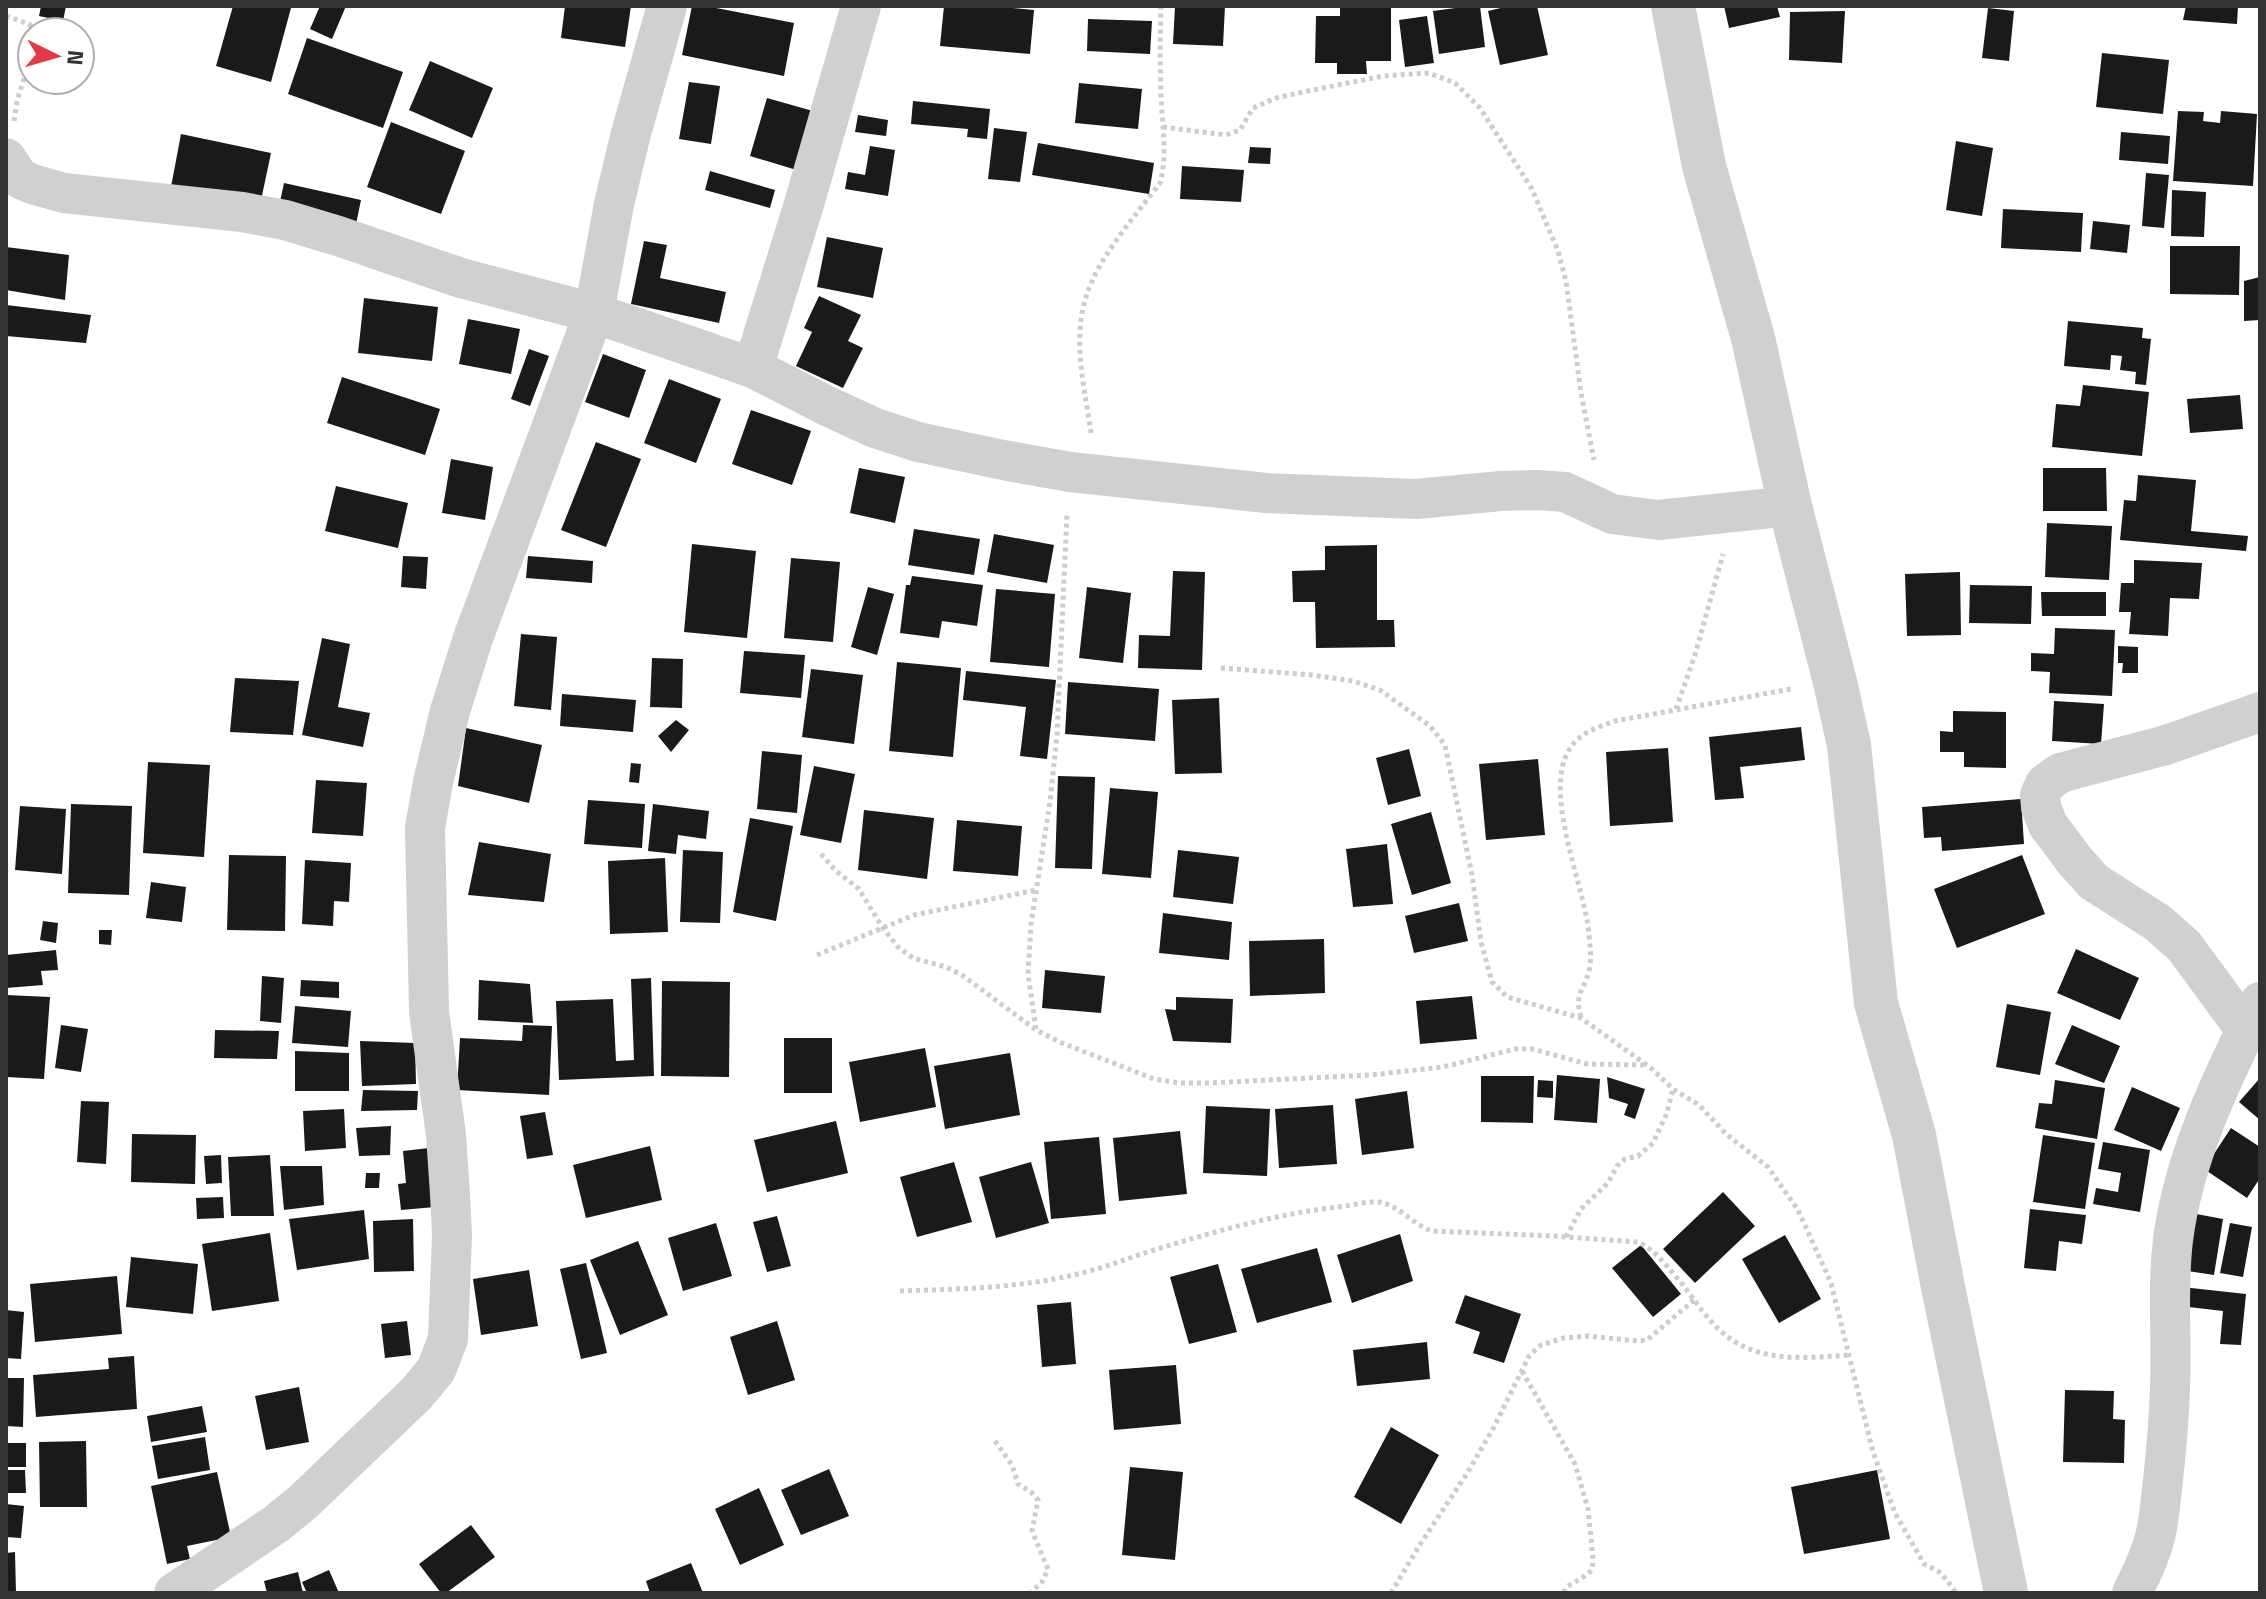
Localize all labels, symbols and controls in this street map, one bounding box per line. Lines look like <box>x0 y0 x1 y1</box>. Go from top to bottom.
north arrow <box>16 16 96 96</box>
text: N <box>58 49 94 67</box>

